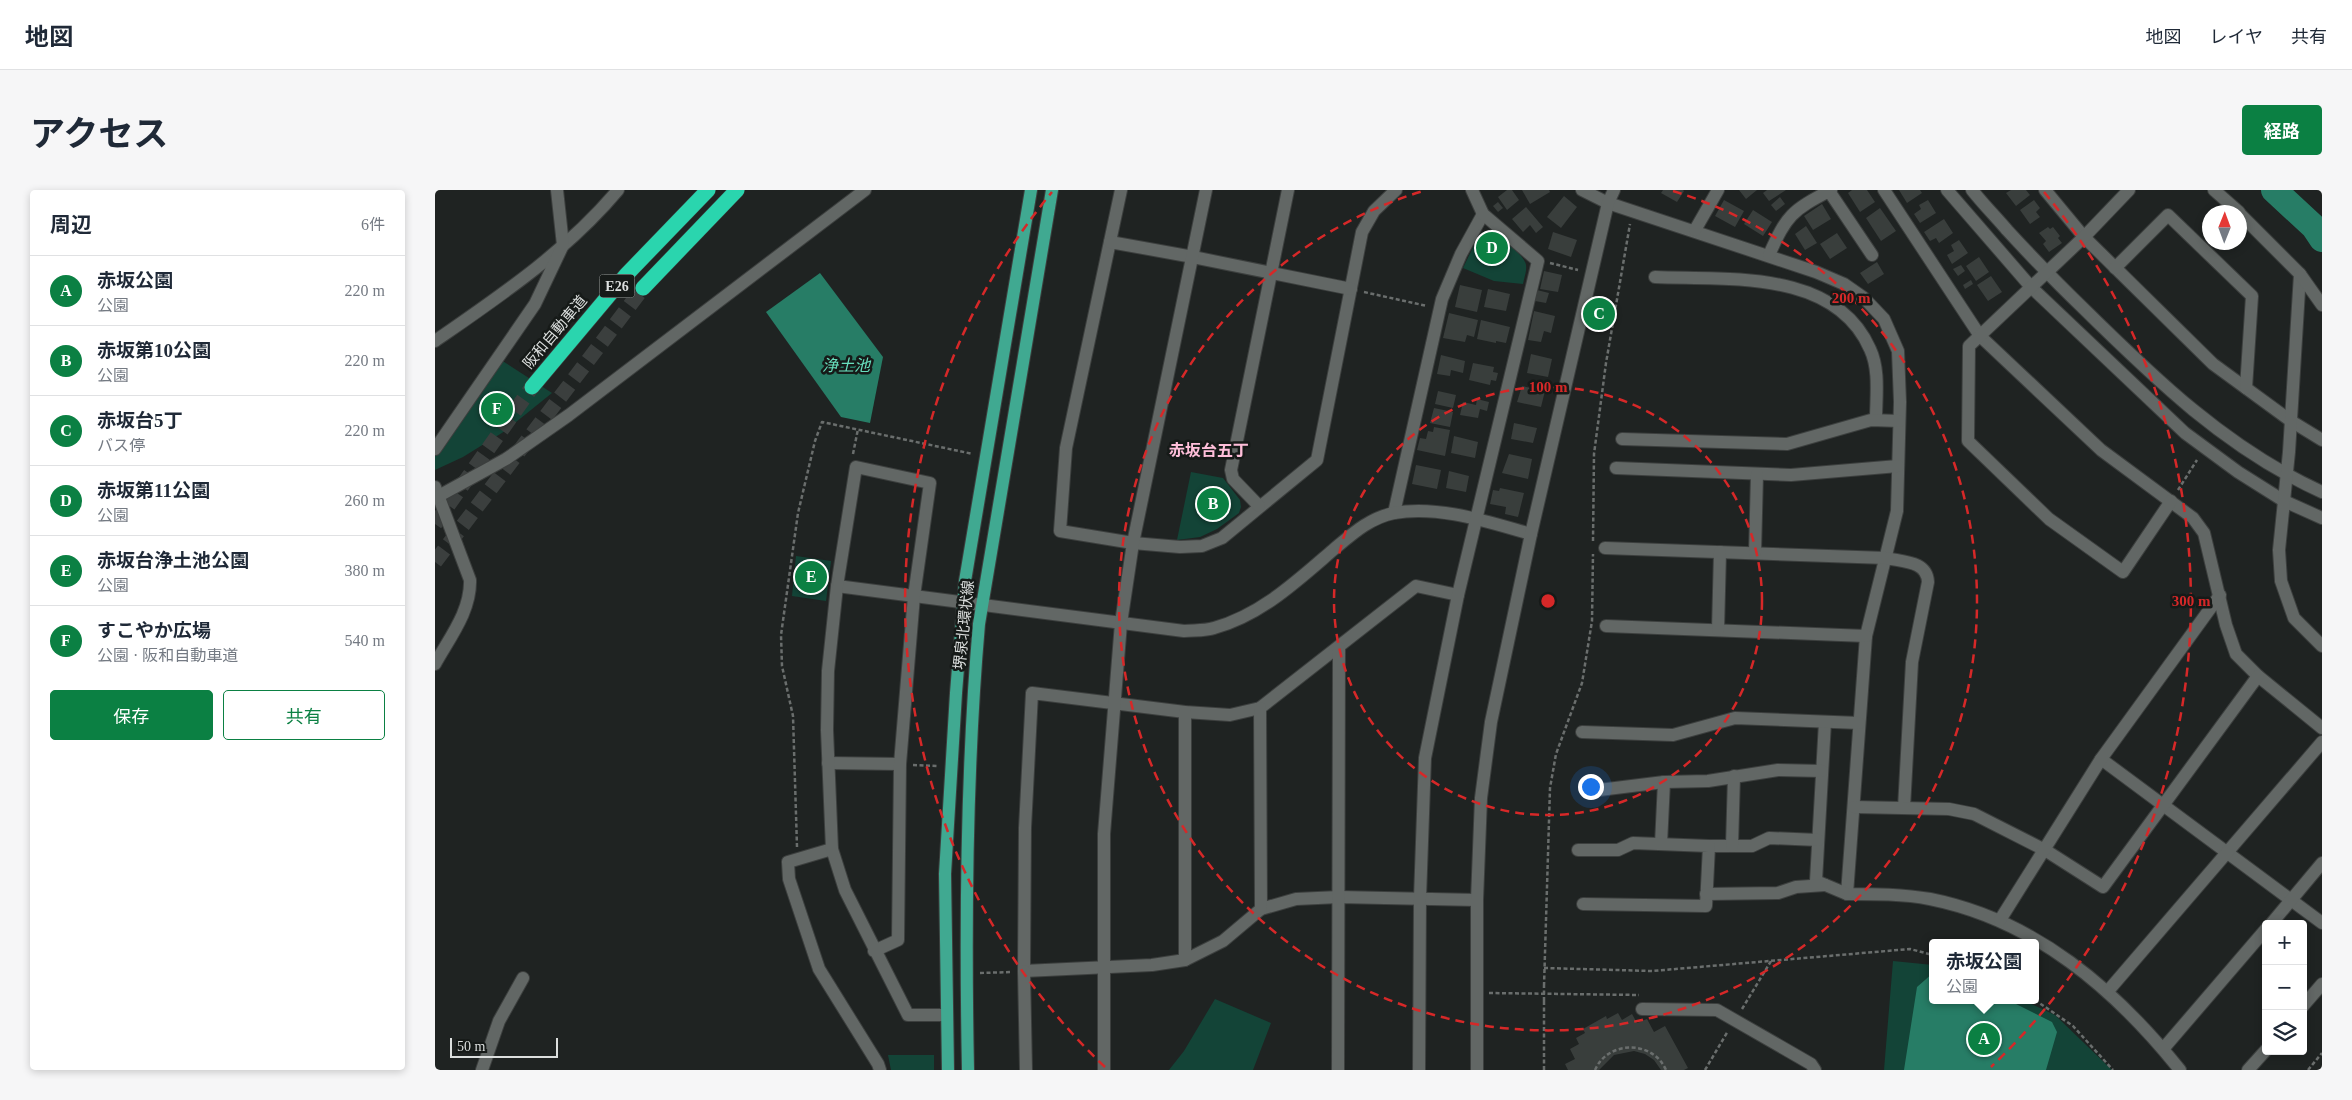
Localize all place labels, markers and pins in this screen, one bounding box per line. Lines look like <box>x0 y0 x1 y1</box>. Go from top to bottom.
pin: D <box>1476 229 1508 267</box>
pin: C <box>1583 295 1615 333</box>
pin: F <box>481 390 513 428</box>
pin: B <box>1197 485 1229 523</box>
pin: E <box>795 558 827 596</box>
centre of rings <box>1539 592 1557 610</box>
pin: A <box>1968 1020 2000 1058</box>

